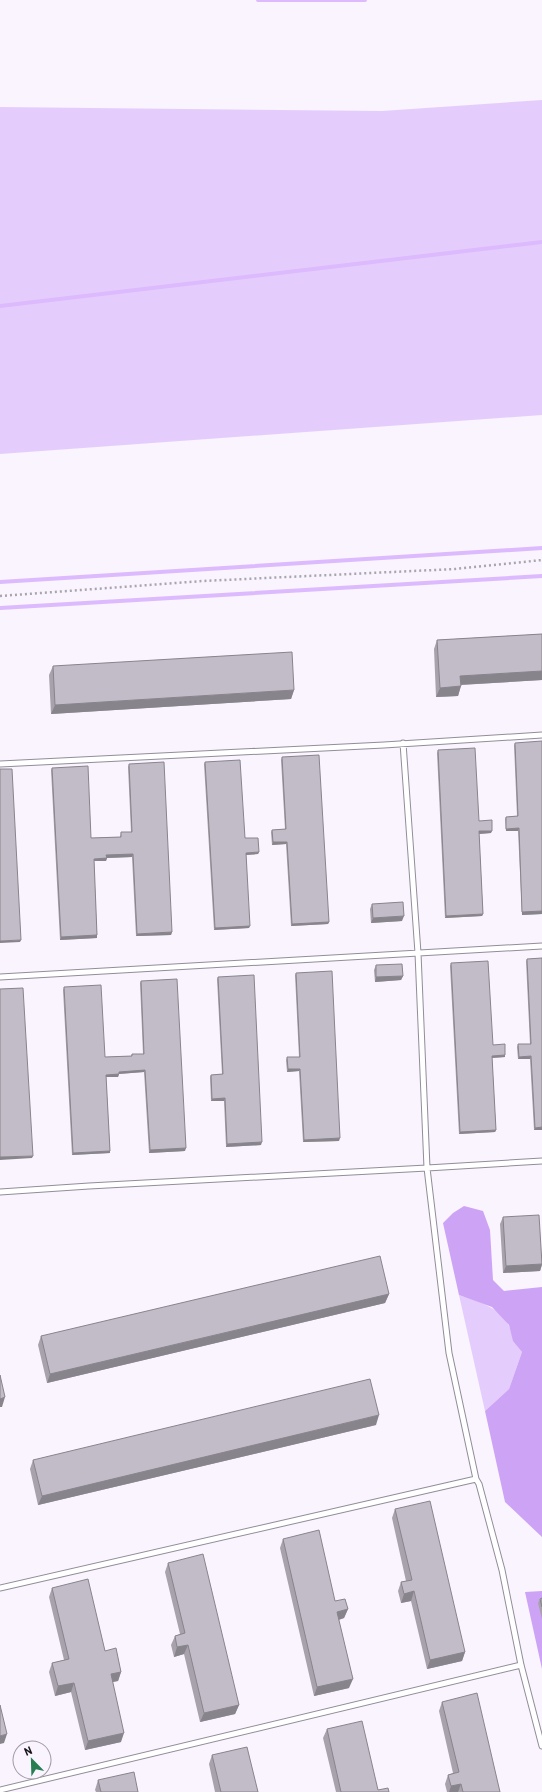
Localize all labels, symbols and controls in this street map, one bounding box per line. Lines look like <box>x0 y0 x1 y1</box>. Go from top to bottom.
north arrow <box>12 1740 52 1780</box>
text: N <box>22 1743 34 1758</box>

